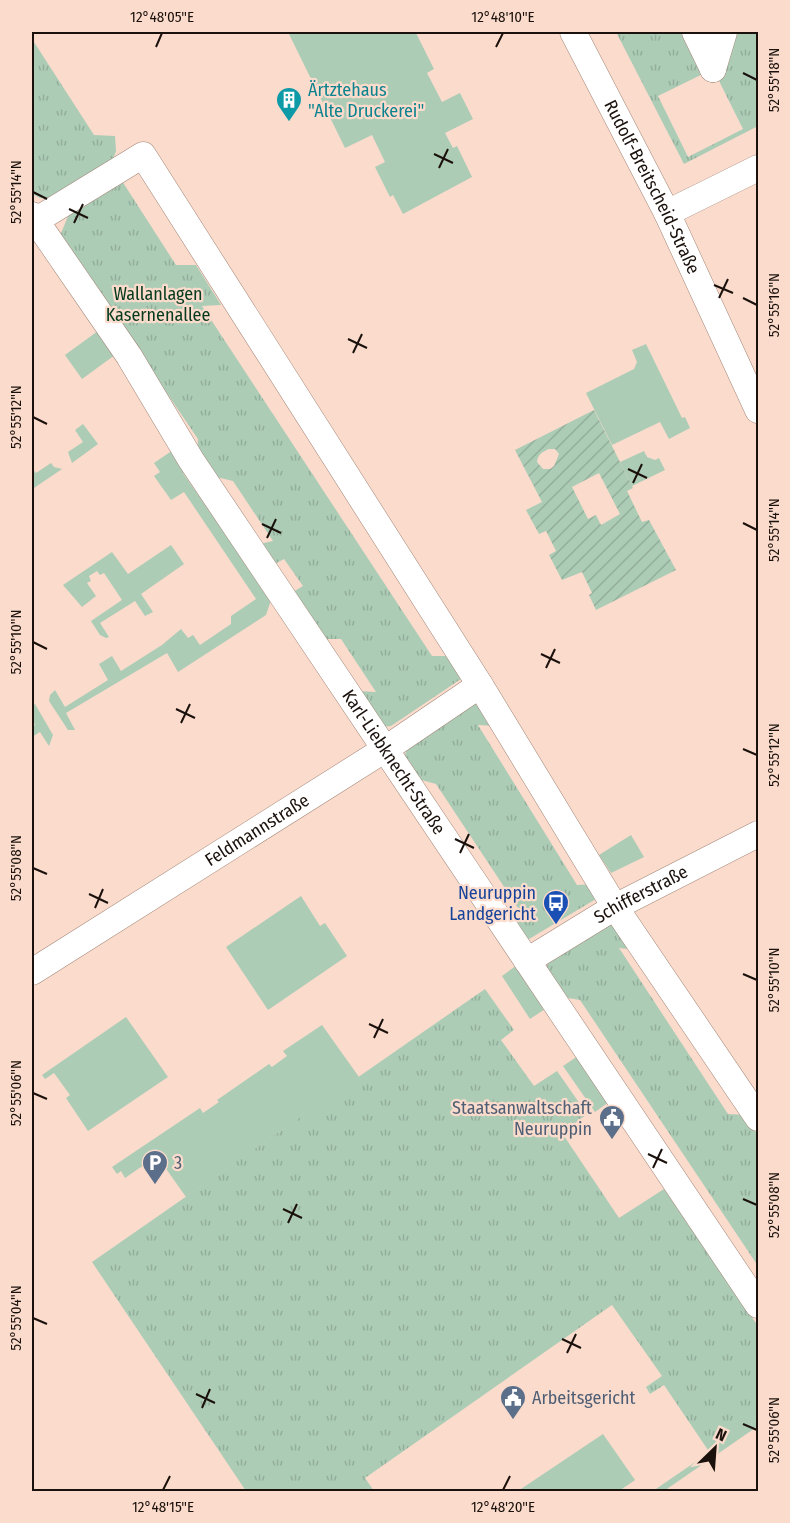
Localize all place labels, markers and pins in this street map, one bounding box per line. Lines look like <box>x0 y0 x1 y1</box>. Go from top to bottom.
place label: Ärtztehaus "Alte Druckerei" <box>308 79 424 122</box>
building icon: Ärtztehaus "Alte Druckerei" <box>274 85 304 123</box>
place label: Neuruppin Landgericht <box>449 882 536 925</box>
bus stop icon: Neuruppin Landgericht <box>541 888 571 926</box>
place label: Staatsanwaltschaft Neuruppin <box>452 1097 592 1140</box>
public building icon: Staatsanwaltschaft Neuruppin <box>597 1103 627 1141</box>
parking icon: 3 <box>140 1148 170 1186</box>
place label: 3 <box>174 1152 182 1174</box>
public building icon: Arbeitsgericht <box>498 1383 528 1421</box>
place label: Arbeitsgericht <box>532 1387 635 1409</box>

